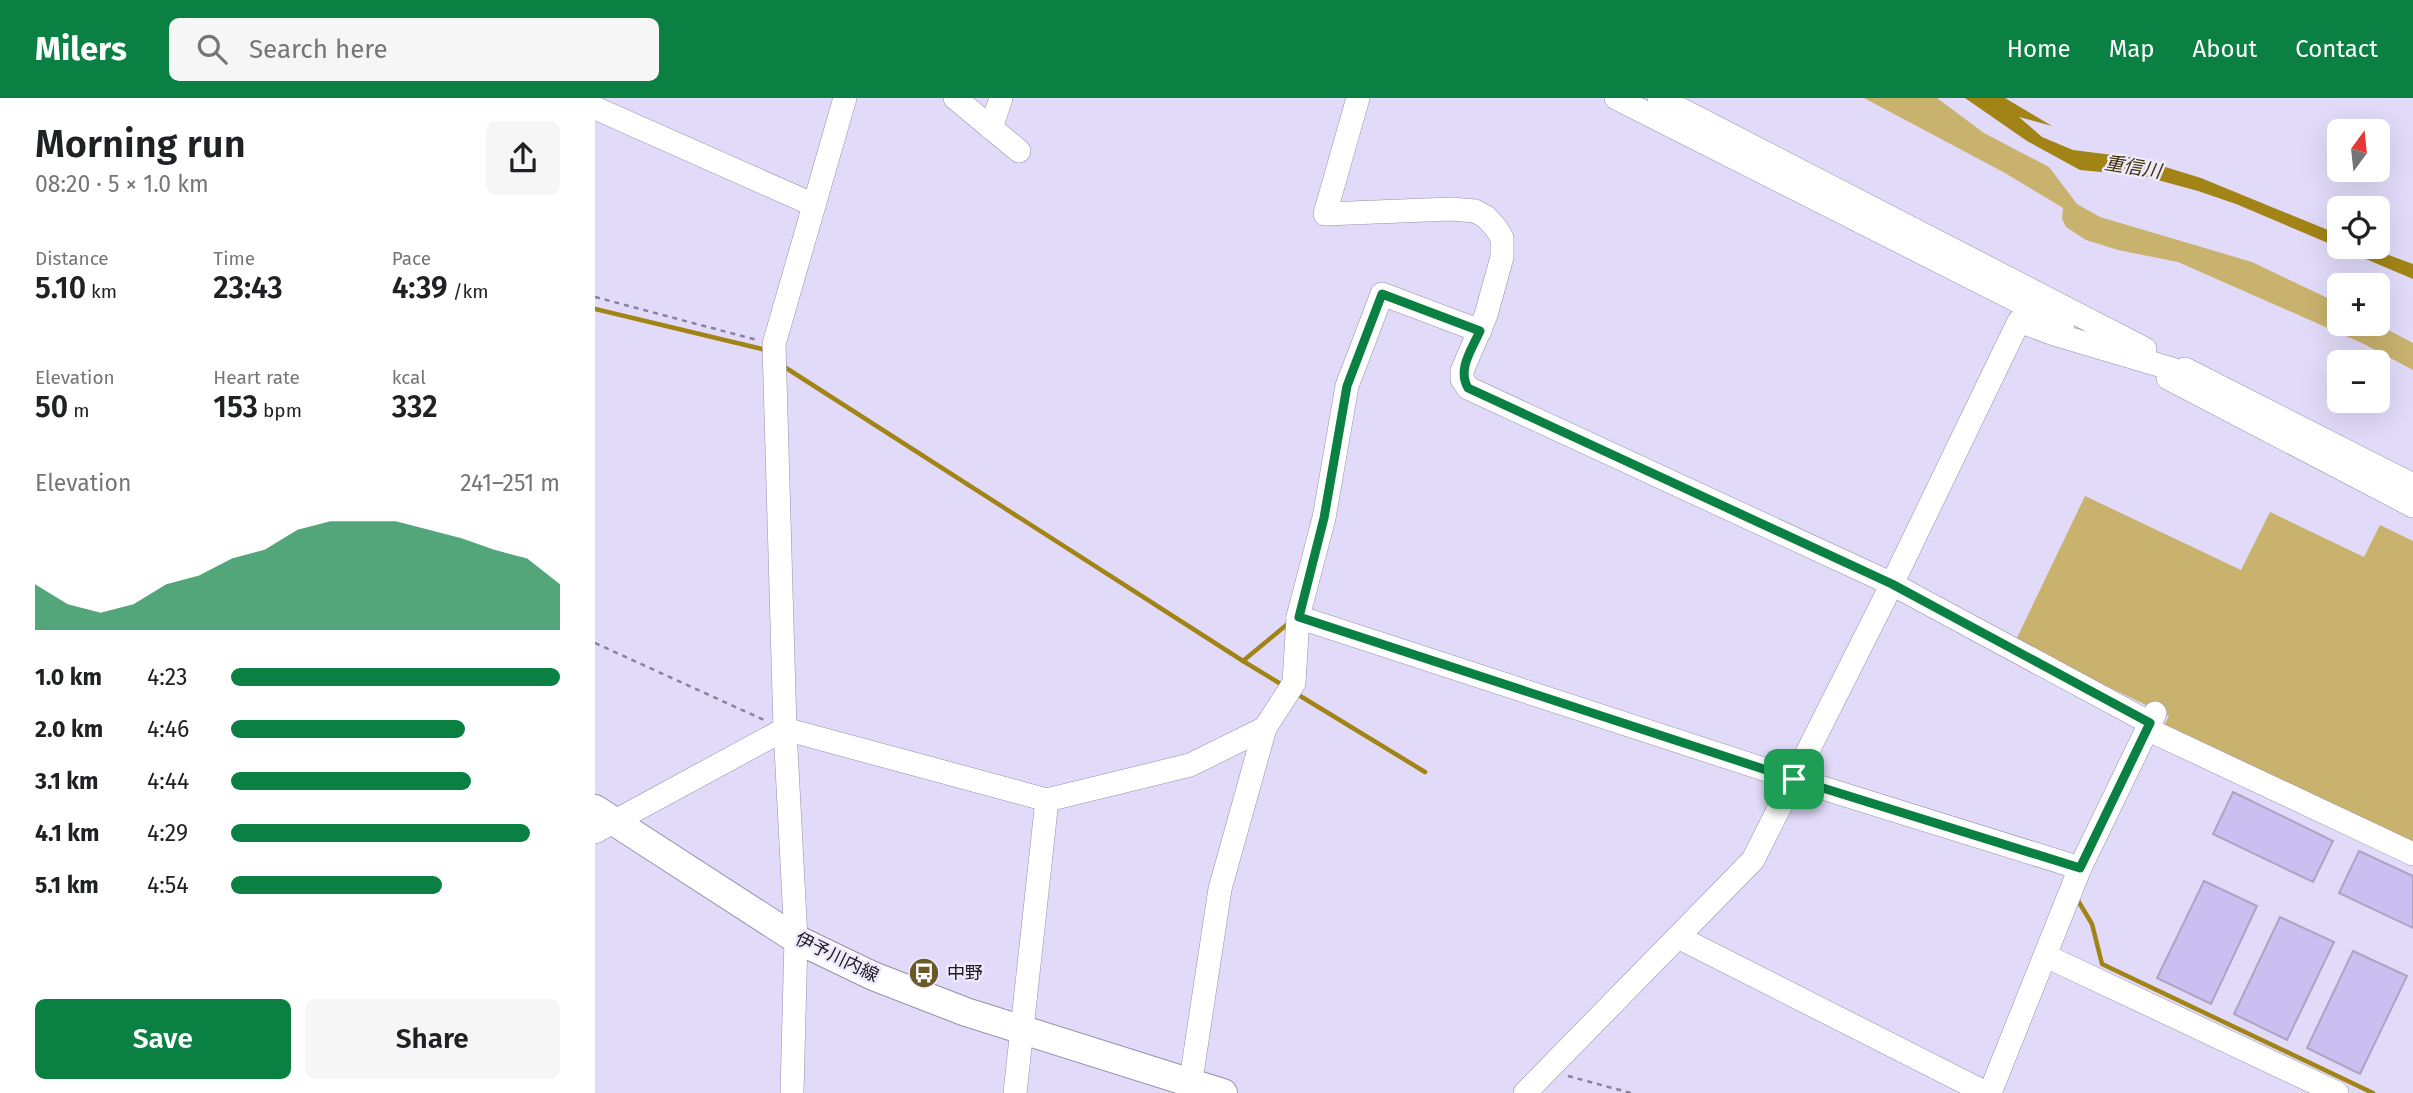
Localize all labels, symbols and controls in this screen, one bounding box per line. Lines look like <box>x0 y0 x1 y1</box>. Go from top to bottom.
search box <box>169 18 659 81</box>
text: Milers <box>35 29 127 69</box>
icon: search <box>193 30 231 68</box>
text: Search here <box>249 34 388 65</box>
text: Home <box>2007 35 2071 63</box>
text: Map <box>2109 35 2155 63</box>
text: About <box>2193 35 2257 63</box>
text: Contact <box>2295 35 2378 63</box>
north arrow <box>2327 119 2391 182</box>
map controls <box>2327 119 2390 413</box>
text: Morning run <box>35 121 246 167</box>
button: share <box>486 121 560 195</box>
water label: 重信川 <box>2103 151 2165 183</box>
text: 08:20 · 5 × 1.0 km <box>35 170 209 198</box>
button: locate <box>2327 196 2390 259</box>
text: Distance <box>35 247 109 270</box>
text: Time <box>213 247 255 270</box>
text: Pace <box>392 247 431 270</box>
text: 5.10 <box>35 270 86 306</box>
text: 23:43 <box>213 270 283 306</box>
text: 4:39 <box>392 270 448 306</box>
button: + <box>2327 273 2390 336</box>
text: km <box>86 280 117 303</box>
text: /km <box>448 280 489 303</box>
button: − <box>2327 350 2390 413</box>
text: Elevation <box>35 366 115 389</box>
text: Heart rate <box>213 366 300 389</box>
text: kcal <box>392 366 426 389</box>
text: 50 <box>35 389 68 425</box>
text: 153 <box>213 389 258 425</box>
text: 332 <box>392 389 438 425</box>
text: m <box>68 399 90 422</box>
text: bpm <box>258 399 302 422</box>
text: Elevation <box>35 469 131 497</box>
text: 241–251 m <box>460 469 560 497</box>
text: 1.0 km <box>35 663 102 691</box>
text: 4:23 <box>147 663 188 691</box>
text: 2.0 km <box>35 715 103 743</box>
text: 4:46 <box>147 715 189 743</box>
pin <box>1764 749 1824 809</box>
icon: arrive <box>1775 760 1813 798</box>
text: 3.1 km <box>35 767 98 795</box>
text: 4:44 <box>147 767 189 795</box>
text: 4.1 km <box>35 819 99 847</box>
text: 4:29 <box>147 819 188 847</box>
text: 5.1 km <box>35 871 99 899</box>
text: 4:54 <box>147 871 189 899</box>
street label: 伊予川内線 <box>792 927 882 987</box>
bus stop icon: 中野 <box>907 956 941 990</box>
place label: 中野 <box>947 962 983 984</box>
button: Save <box>35 999 291 1079</box>
button: Share <box>305 999 560 1079</box>

